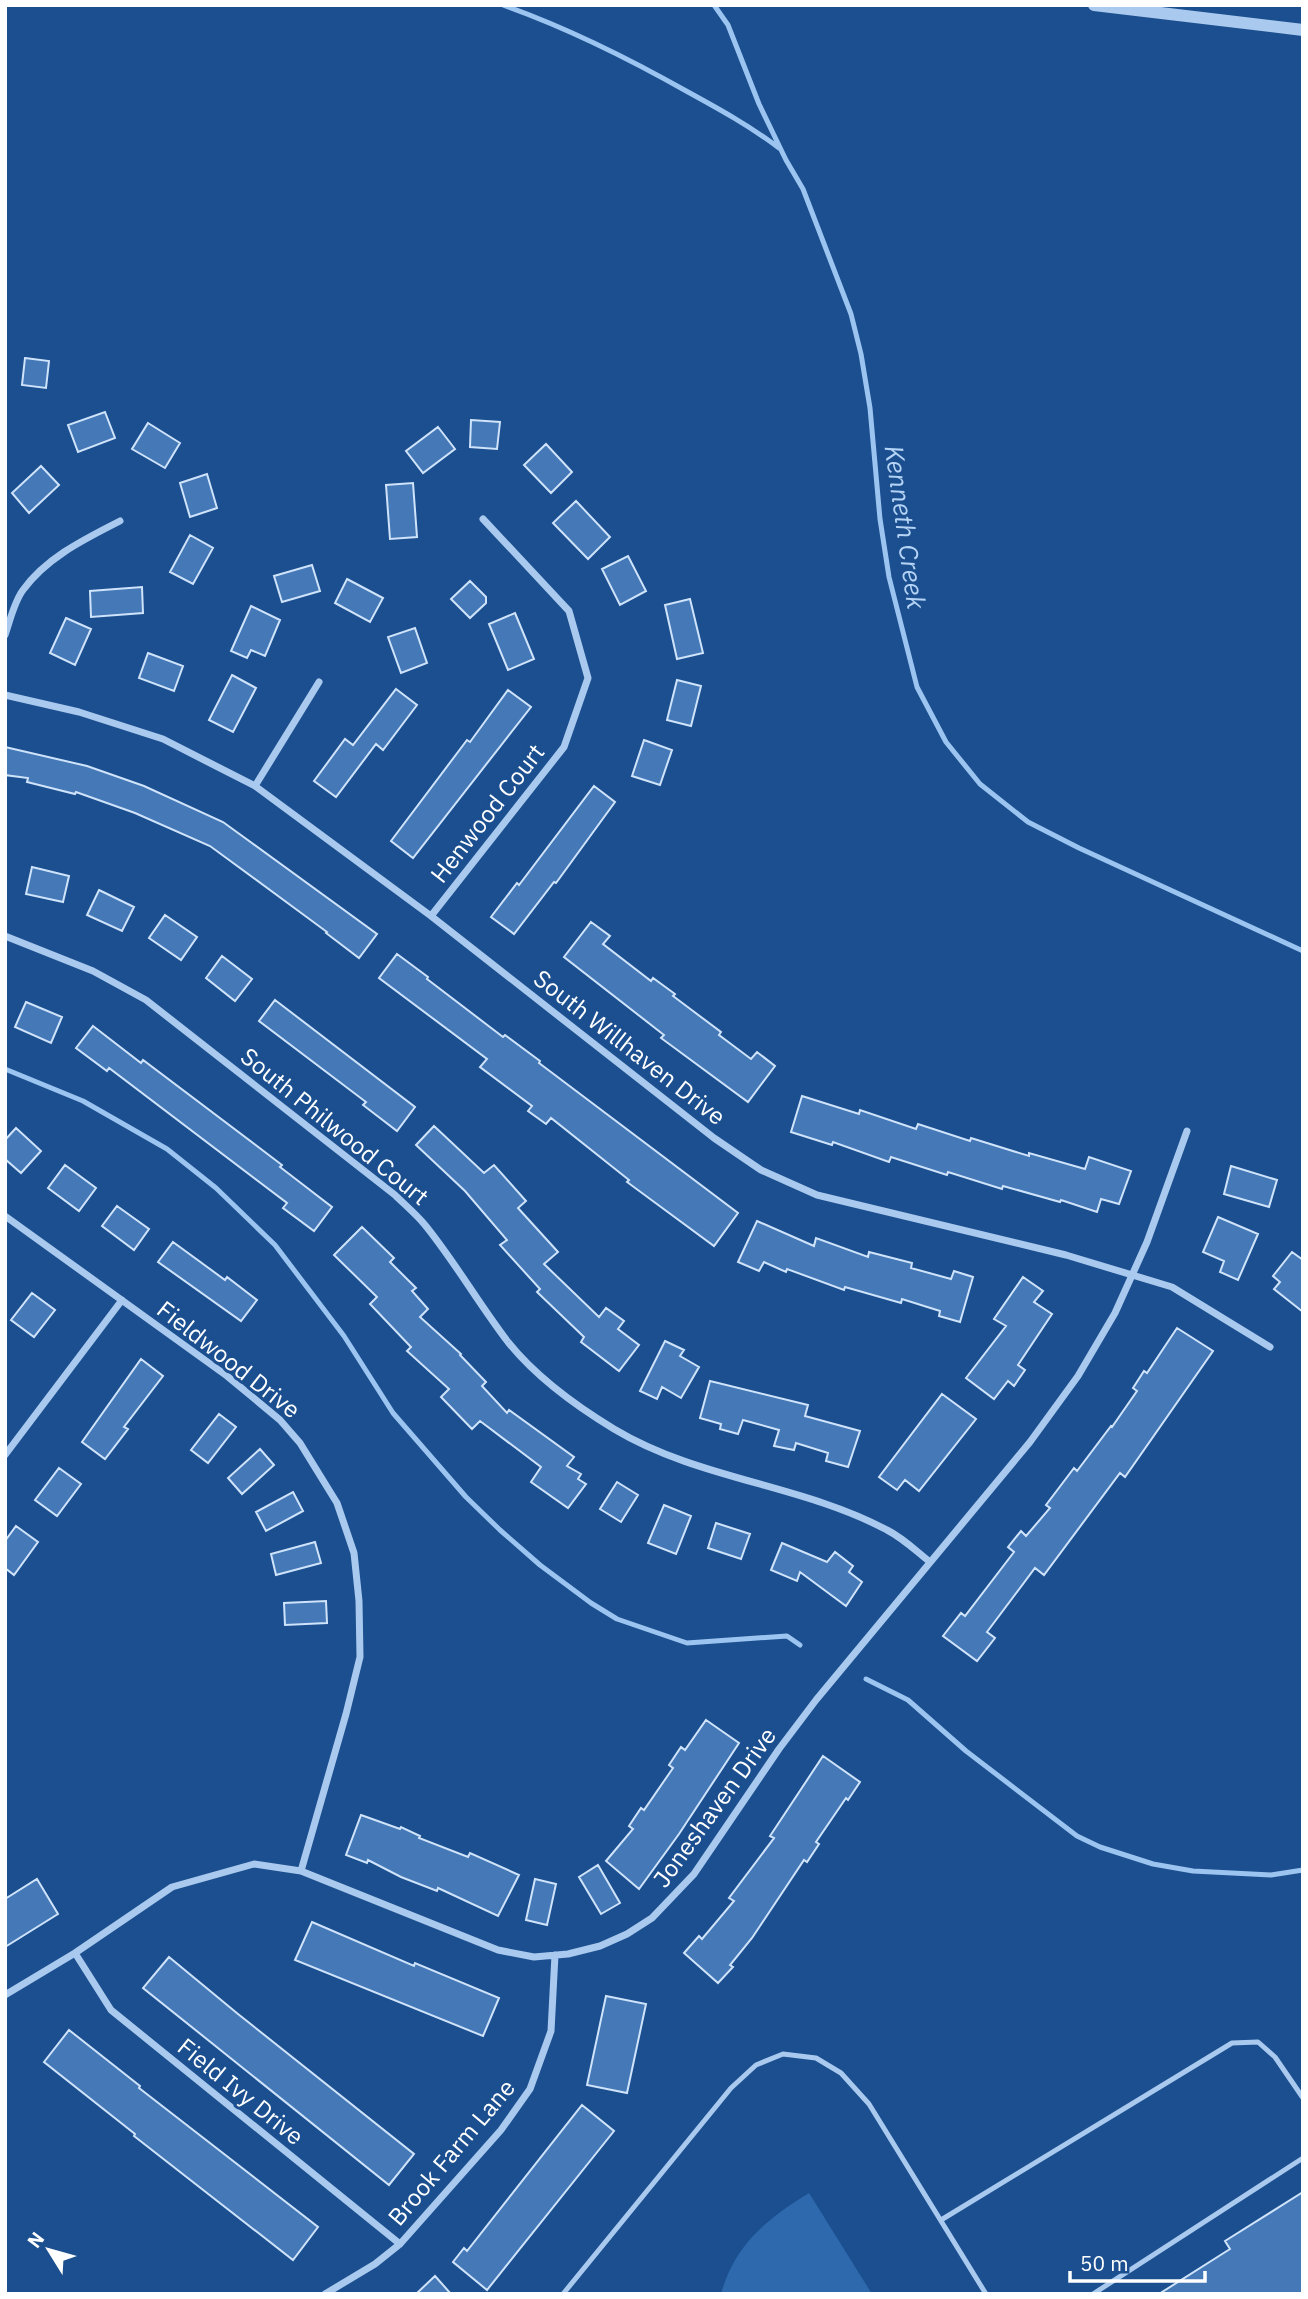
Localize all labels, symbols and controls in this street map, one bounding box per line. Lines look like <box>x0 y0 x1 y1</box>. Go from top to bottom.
water label: Kenneth Creek <box>878 443 934 612</box>
street label: Henwood Court <box>423 737 551 889</box>
street label: South Willhaven Drive <box>528 962 732 1132</box>
street label: South Philwood Court <box>234 1040 436 1212</box>
street label: Fieldwood Drive <box>151 1293 307 1425</box>
street label: Joneshaven Drive <box>645 1721 783 1893</box>
street label: Field Ivy Drive <box>171 2030 311 2152</box>
street label: Brook Farm Lane <box>380 2072 522 2232</box>
north arrow <box>14 2215 84 2285</box>
text: N <box>22 2227 49 2252</box>
scale bar <box>1070 2240 1205 2284</box>
text: 50 m <box>1080 2249 1129 2277</box>

